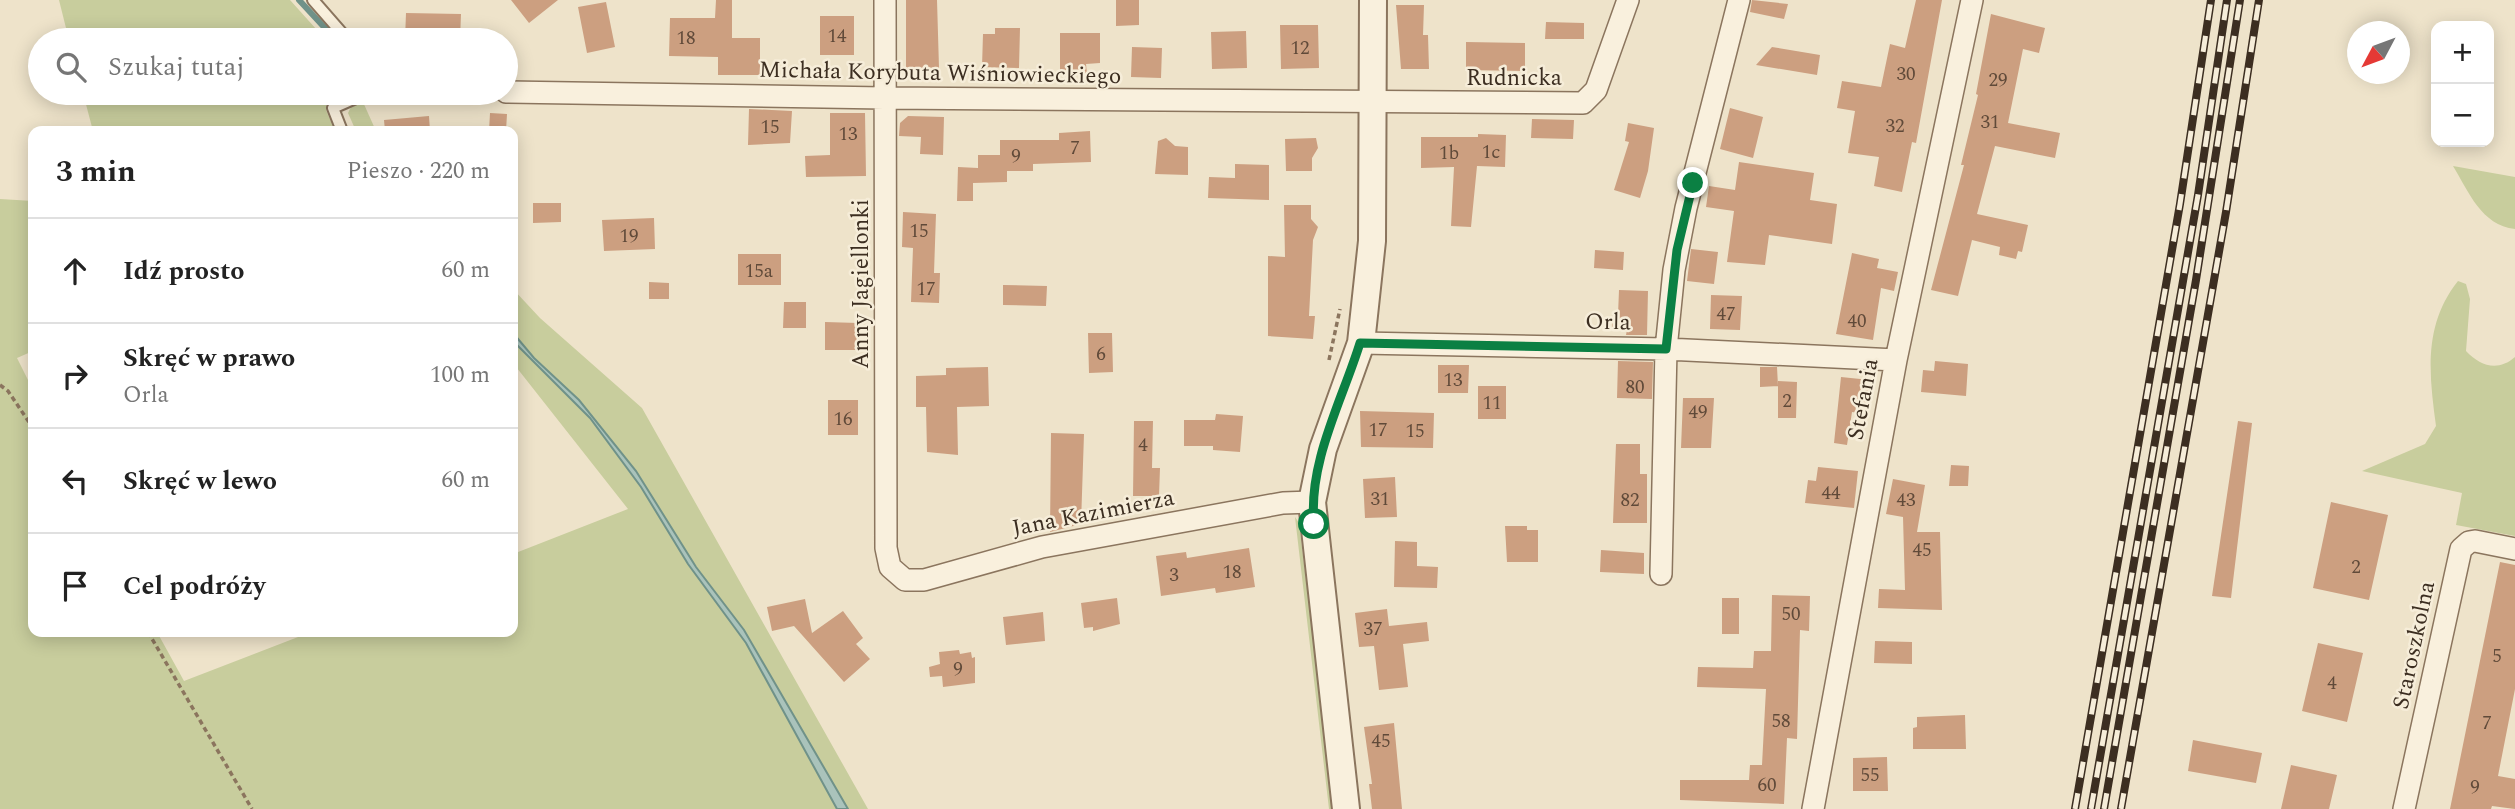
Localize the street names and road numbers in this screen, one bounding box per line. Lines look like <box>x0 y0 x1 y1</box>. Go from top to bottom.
street label: Michała Korybuta Wiśniowieckiego <box>758 53 1122 94</box>
street label: Rudnicka <box>1466 61 1562 96</box>
street label: Anny Jagiellonki <box>844 199 879 369</box>
street label: Orla <box>1585 305 1631 340</box>
street label: Stefania <box>1838 355 1889 443</box>
street label: Jana Kazimierza <box>1009 481 1177 546</box>
street label: Staroszkolna <box>2384 578 2445 713</box>

